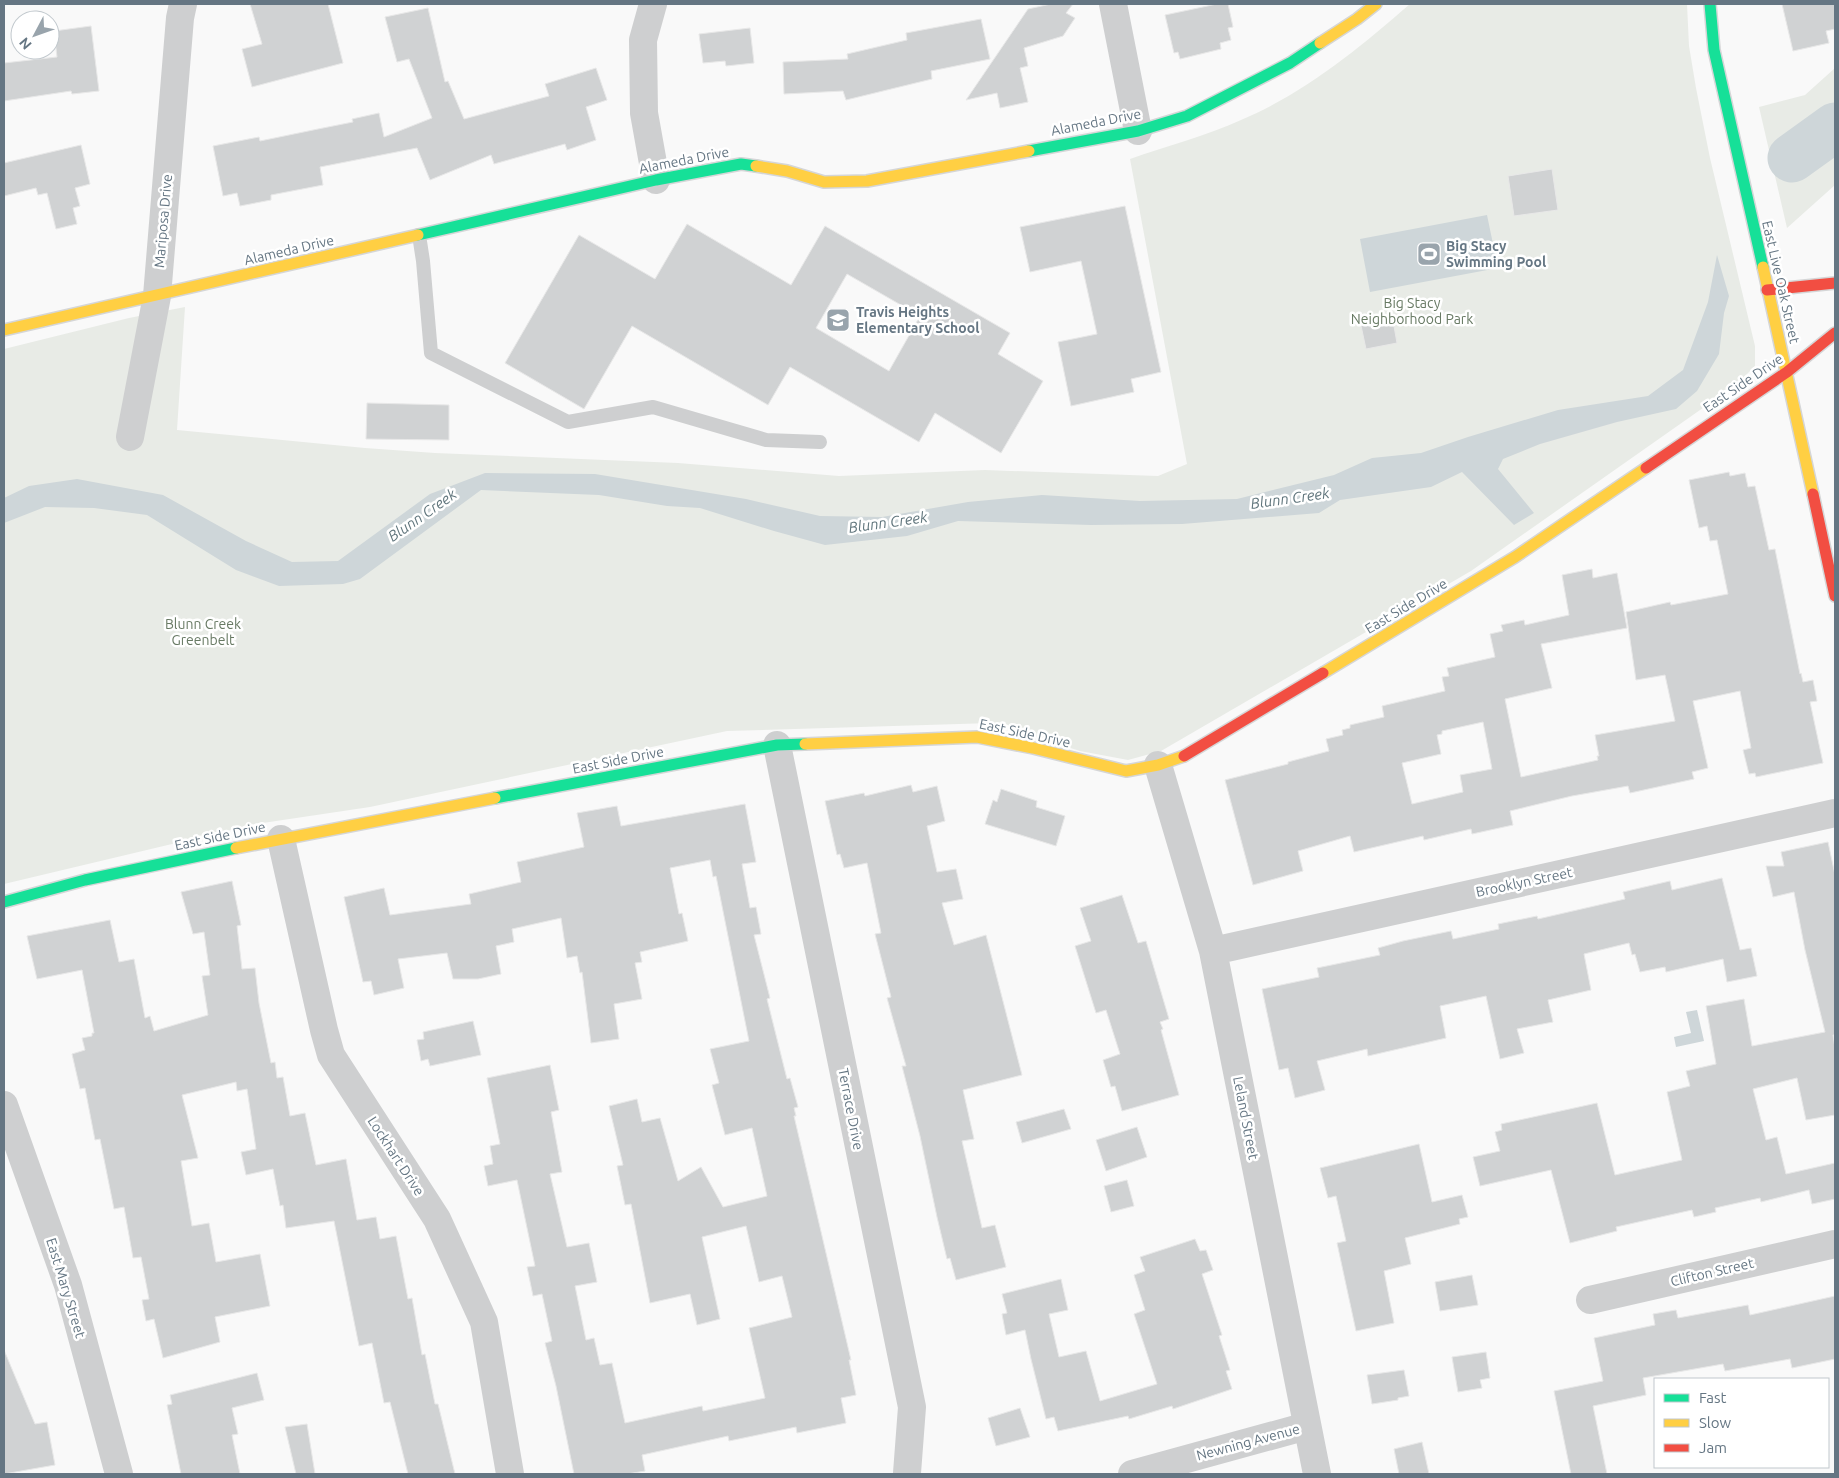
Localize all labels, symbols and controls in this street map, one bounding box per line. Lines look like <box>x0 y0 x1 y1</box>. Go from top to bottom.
north arrow <box>10 10 60 60</box>
text: N <box>16 34 35 53</box>
street label: Alameda Drive <box>1050 105 1142 139</box>
street label: Alameda Drive <box>638 143 730 177</box>
street label: Mariposa Drive <box>151 173 175 269</box>
street label: East Live Oak Street <box>1759 219 1803 345</box>
street label: Alameda Drive <box>243 232 335 268</box>
place label: Big Stacy Swimming Pool <box>1446 238 1546 270</box>
sports icon: Big Stacy Swimming Pool <box>1416 241 1442 267</box>
park label: Big Stacy Neighborhood Park <box>1351 295 1473 327</box>
place label: Travis Heights Elementary School <box>856 304 979 336</box>
school or university icon: Travis Heights Elementary School <box>825 307 851 333</box>
street label: East Side Drive <box>1700 350 1786 416</box>
water label: Blunn Creek <box>1249 484 1331 512</box>
water label: Blunn Creek <box>384 485 460 545</box>
water label: Blunn Creek <box>847 508 929 536</box>
street label: East Side Drive <box>1362 575 1450 637</box>
park label: Blunn Creek Greenbelt <box>165 616 241 648</box>
street label: East Side Drive <box>978 716 1072 750</box>
street label: East Side Drive <box>571 743 665 777</box>
street label: East Side Drive <box>173 819 267 853</box>
street label: Brooklyn Street <box>1474 864 1574 900</box>
street label: Terrace Drive <box>835 1067 867 1151</box>
street label: Leland Street <box>1230 1075 1262 1161</box>
street label: Lockhart Drive <box>364 1113 428 1199</box>
street label: East Mary Street <box>43 1236 89 1340</box>
street label: Clifton Street <box>1669 1255 1756 1289</box>
legend <box>1654 1378 1829 1468</box>
text: Fast <box>1699 1389 1727 1406</box>
text: Slow <box>1699 1414 1732 1431</box>
street label: Newning Avenue <box>1195 1421 1301 1463</box>
text: Jam <box>1699 1439 1727 1456</box>

